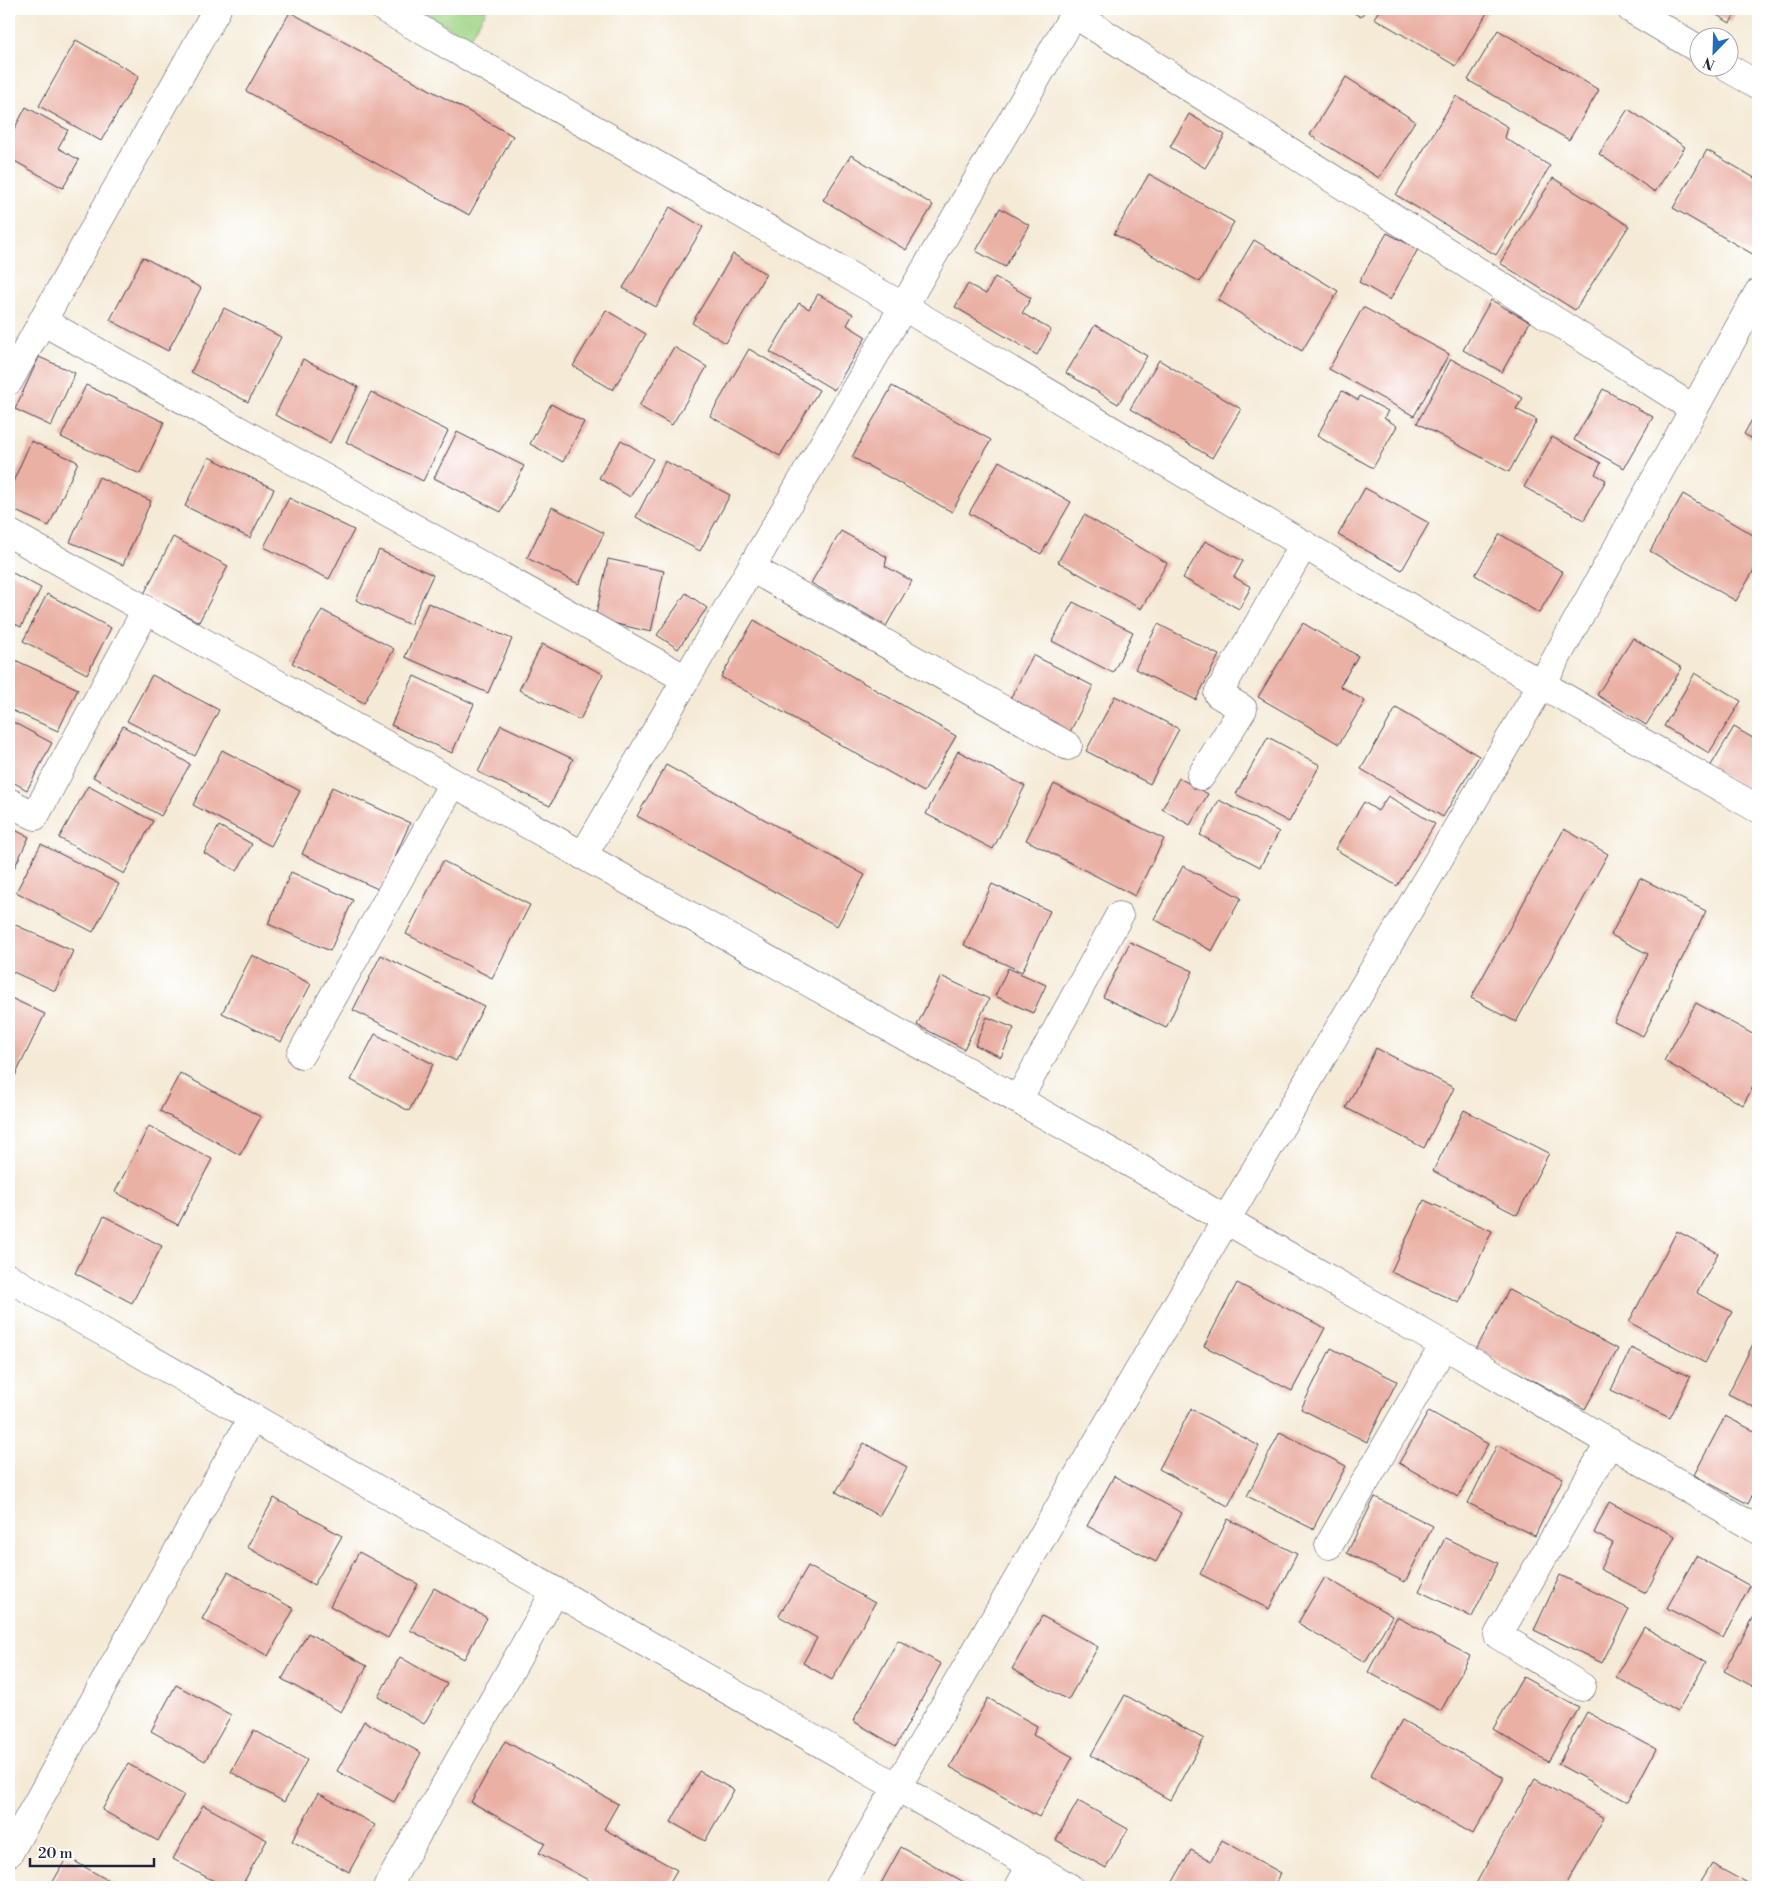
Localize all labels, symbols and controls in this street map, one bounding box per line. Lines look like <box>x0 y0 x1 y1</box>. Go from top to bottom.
north arrow <box>1690 28 1740 78</box>
text: N <box>1701 53 1718 73</box>
scale bar <box>30 1836 154 1868</box>
text: 20 m <box>38 1844 73 1863</box>

